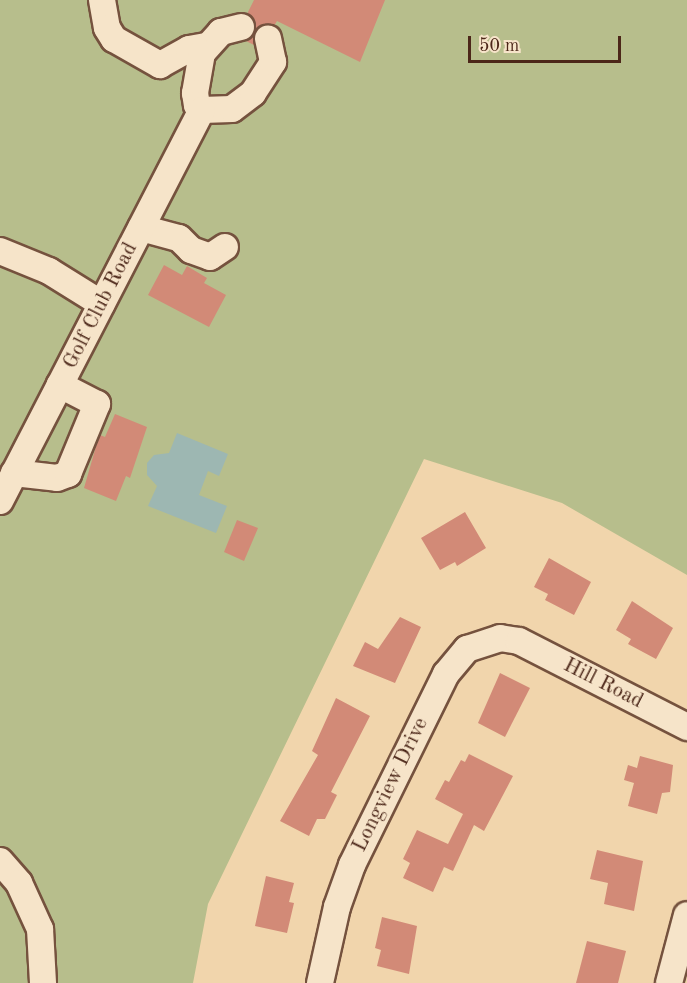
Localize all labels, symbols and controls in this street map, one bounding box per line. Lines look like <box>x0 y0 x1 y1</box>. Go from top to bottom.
scale bar <box>471 24 624 62</box>
text: 50 m <box>479 37 519 55</box>
street label: Golf Club Road <box>58 239 144 373</box>
street label: Hill Road <box>559 653 647 715</box>
street label: Longview Drive <box>348 714 434 856</box>

